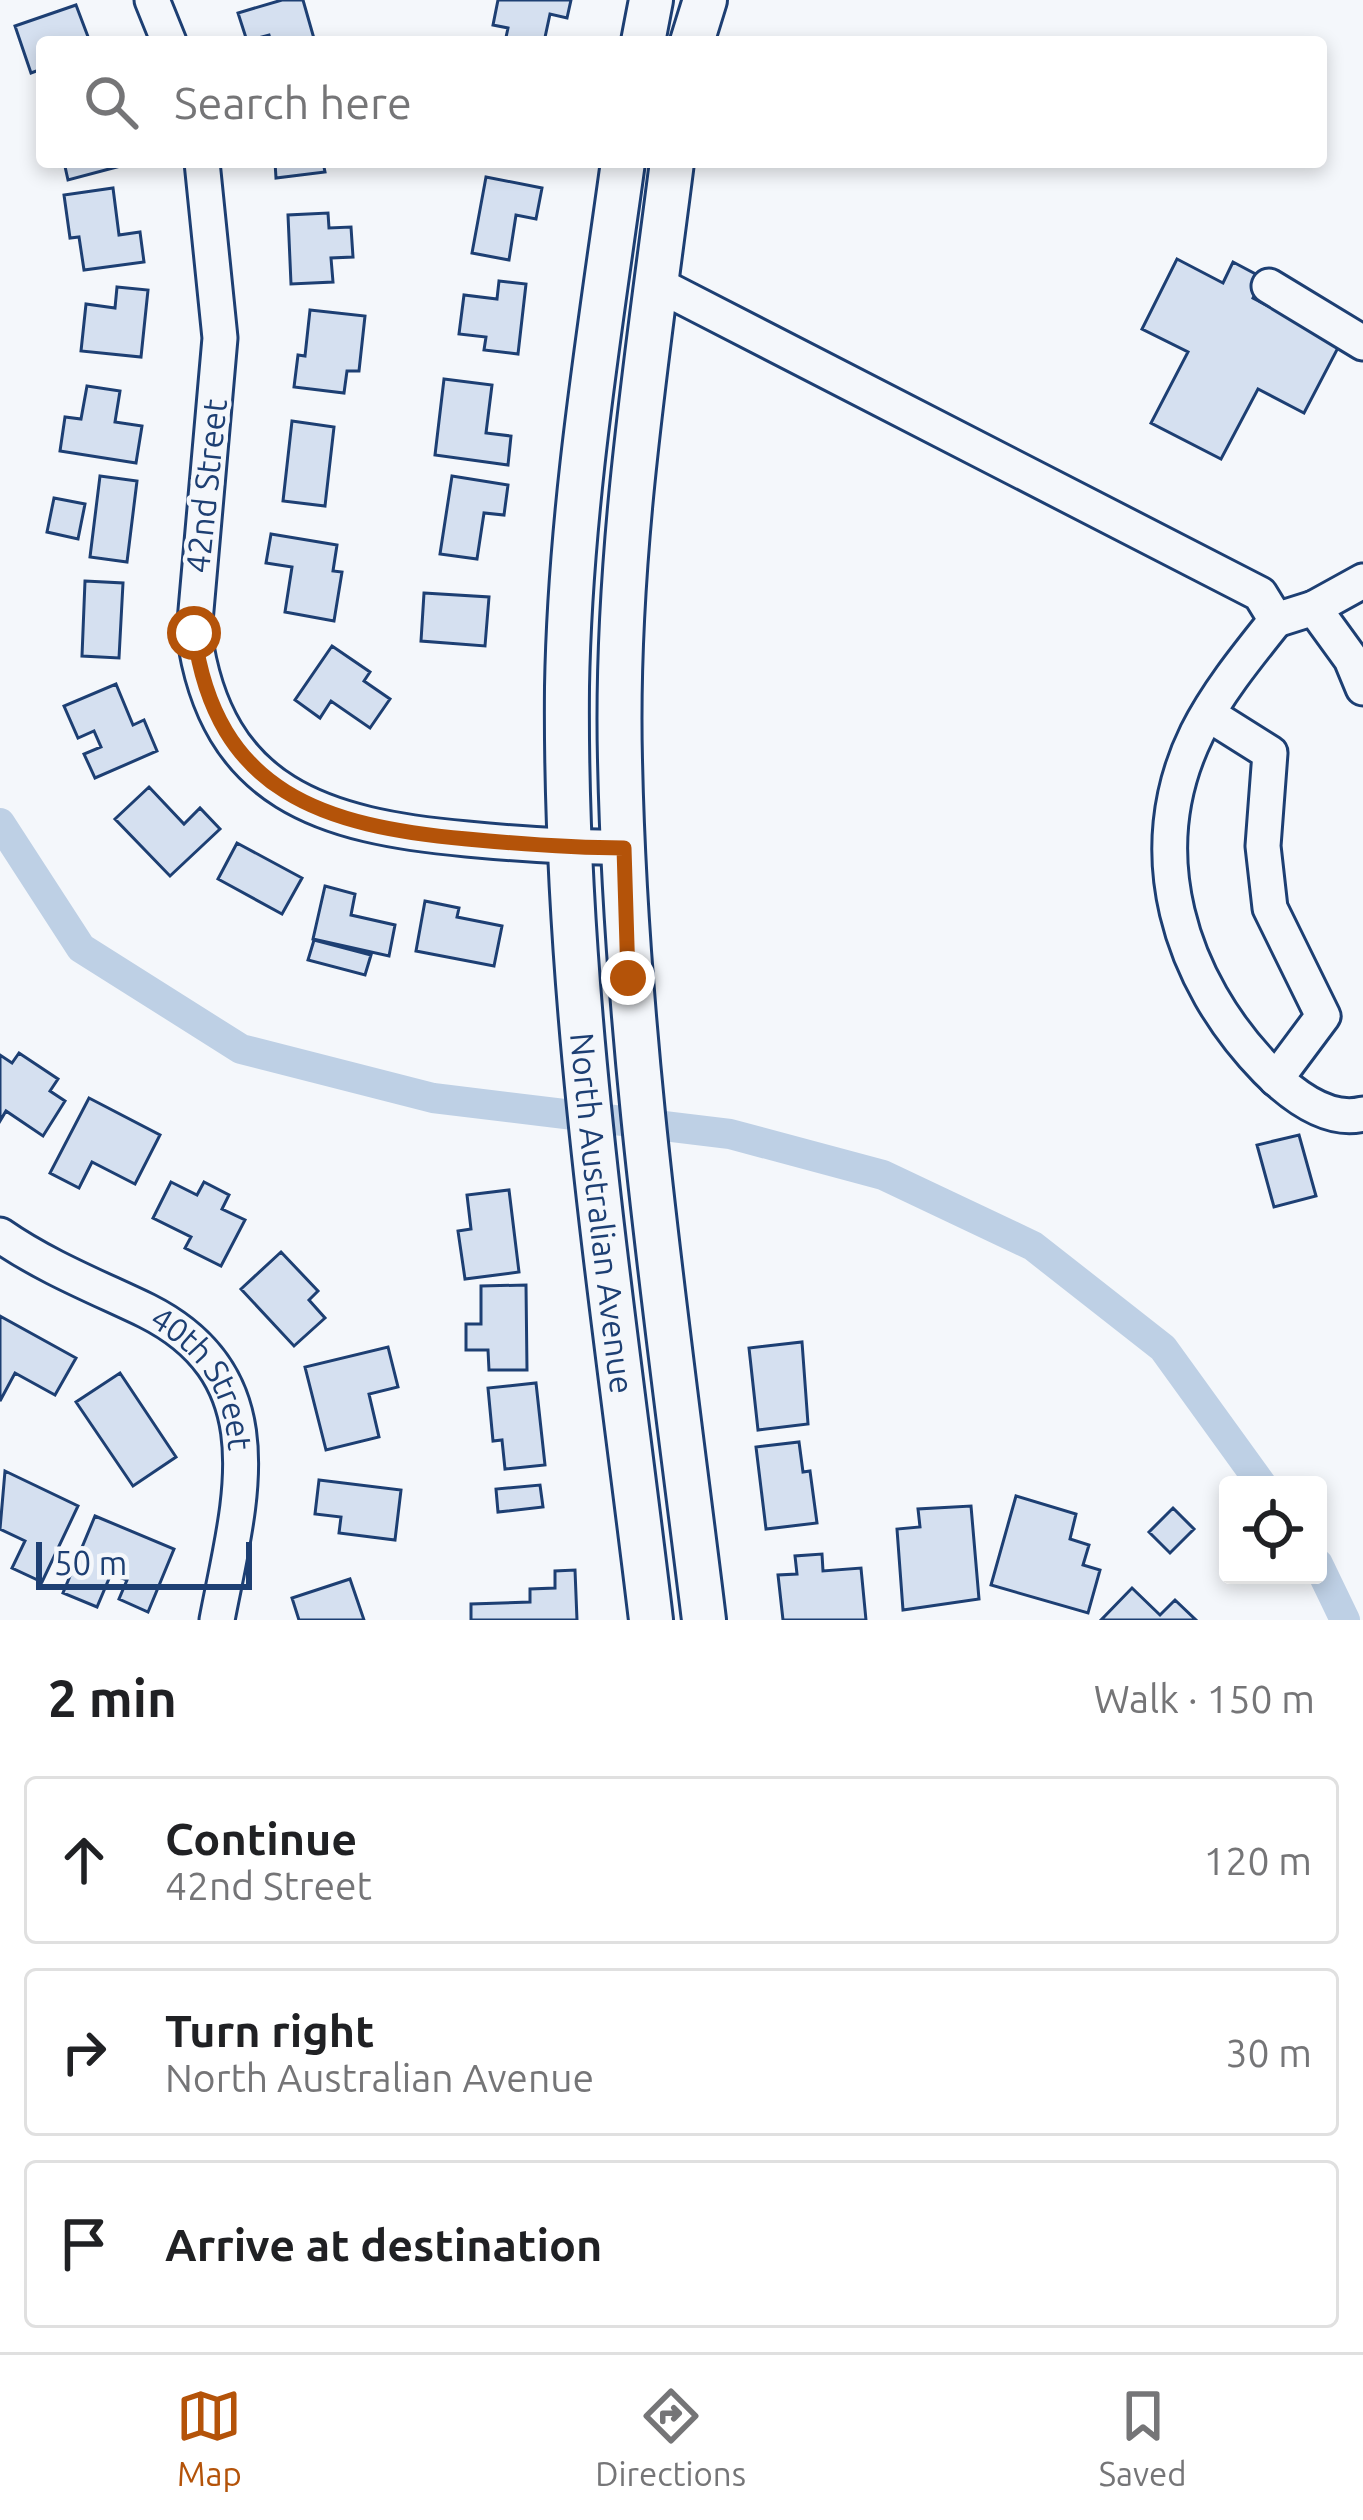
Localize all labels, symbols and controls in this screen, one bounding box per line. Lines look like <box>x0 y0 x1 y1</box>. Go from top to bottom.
search box <box>36 36 1327 168</box>
icon: search <box>78 69 144 135</box>
text: Search here <box>174 77 412 128</box>
street label: 42nd Street <box>178 397 233 575</box>
route start <box>167 606 221 660</box>
route end <box>601 951 655 1005</box>
street label: North Australian Avenue <box>564 1031 641 1396</box>
street label: 40th Street <box>145 1298 259 1452</box>
map controls <box>1219 1476 1327 1584</box>
button: locate <box>1219 1476 1327 1584</box>
scale bar <box>36 1536 252 1589</box>
text: 50 m <box>54 1544 127 1581</box>
text: 2 min <box>48 1669 177 1727</box>
text: Walk · 150 m <box>1094 1677 1315 1720</box>
text: Continue <box>165 1813 357 1864</box>
icon: ahead <box>51 1827 117 1893</box>
text: 120 m <box>1203 1839 1312 1882</box>
text: 42nd Street <box>165 1864 372 1907</box>
text: Turn right <box>165 2005 374 2056</box>
icon: right <box>51 2019 117 2085</box>
text: 30 m <box>1225 2031 1312 2074</box>
text: North Australian Avenue <box>165 2056 594 2099</box>
icon: arrive <box>51 2211 117 2277</box>
text: Arrive at destination <box>165 2219 602 2270</box>
tab: Map <box>176 2383 242 2492</box>
tab: Directions <box>595 2383 746 2492</box>
tab: Saved <box>1099 2383 1187 2492</box>

